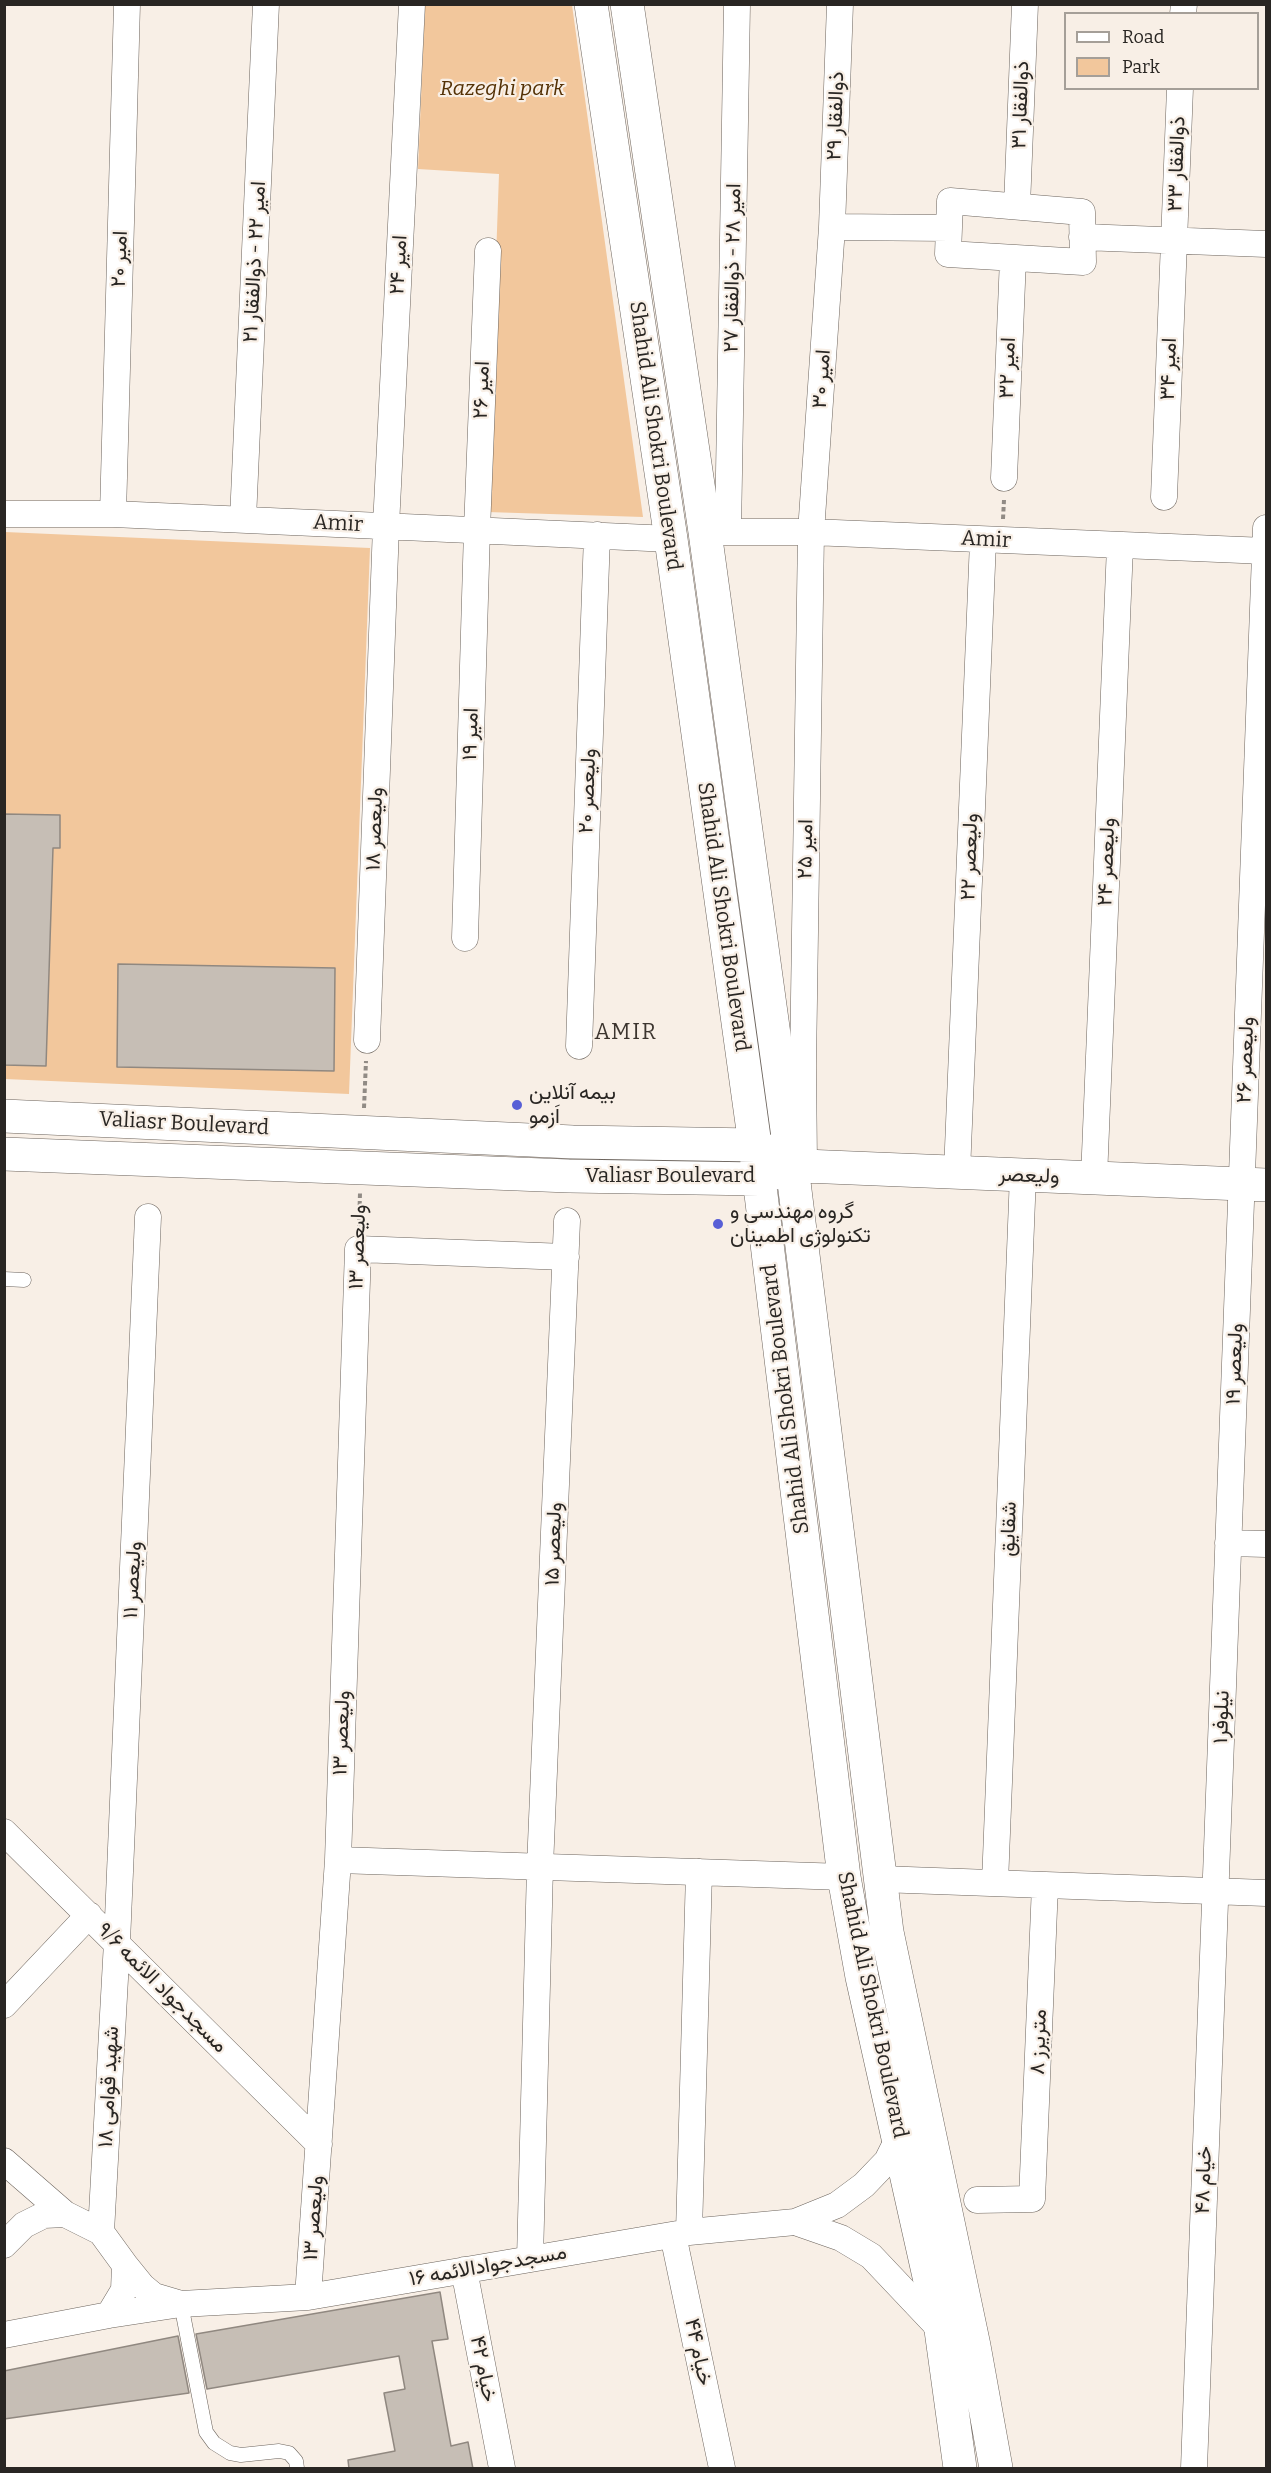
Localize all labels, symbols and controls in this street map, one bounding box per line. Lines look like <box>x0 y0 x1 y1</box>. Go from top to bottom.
legend <box>1064 12 1259 90</box>
text: Road <box>1122 26 1164 48</box>
text: Park <box>1122 56 1160 78</box>
street label: ذوالفقار ۳۱ <box>1007 61 1035 149</box>
street label: ذوالفقار ۲۹ <box>822 71 850 161</box>
park label: Razeghi park <box>440 76 564 102</box>
street label: ذوالفقار ۳۳ <box>1163 116 1191 212</box>
street label: امیر ۲۲ - ذوالفقار ۲۱ <box>238 181 272 343</box>
street label: امیر ۲۸ - ذوالفقار ۲۷ <box>719 183 747 353</box>
street label: امیر ۲۰ <box>106 230 134 288</box>
street label: امیر ۲۴ <box>385 235 413 295</box>
street label: Shahid Ali Shokri Boulevard <box>624 300 686 572</box>
street label: امیر ۳۲ <box>994 337 1022 399</box>
street label: امیر ۳۴ <box>1155 337 1183 401</box>
street label: امیر ۳۰ <box>807 348 837 410</box>
street label: امیر ۲۶ <box>468 361 496 419</box>
street label: Amir <box>312 510 364 538</box>
street label: Amir <box>960 526 1012 554</box>
street label: امیر ۱۹ <box>457 707 485 761</box>
street label: ولیعصر ۲۰ <box>574 748 602 834</box>
street label: Shahid Ali Shokri Boulevard <box>692 781 754 1053</box>
street label: ولیعصر ۱۸ <box>361 787 389 871</box>
street label: ولیعصر ۲۲ <box>956 813 984 901</box>
street label: ولیعصر ۲۴ <box>1093 817 1121 907</box>
street label: امیر ۲۵ <box>793 819 819 879</box>
street label: ولیعصر ۲۶ <box>1232 1016 1260 1104</box>
district label: AMIR <box>595 1020 657 1046</box>
place label: بیمه آنلاین اَزمو <box>529 1080 616 1130</box>
marker: بیمه آنلاین اَزمو <box>510 1098 524 1112</box>
street label: Valiasr Boulevard <box>98 1107 270 1141</box>
street label: ولیعصر <box>998 1162 1060 1190</box>
street label: Valiasr Boulevard <box>585 1163 755 1189</box>
place label: گروه مهندسی و تکنولوژی اطمینان <box>730 1199 871 1249</box>
street label: ولیعصر ۱۳ <box>344 1204 372 1290</box>
marker: گروه مهندسی و تکنولوژی اطمینان <box>711 1217 725 1231</box>
street label: Shahid Ali Shokri Boulevard <box>757 1263 815 1535</box>
street label: ولیعصر ۱۹ <box>1221 1323 1249 1405</box>
street label: شقایق <box>995 1501 1023 1557</box>
street label: ولیعصر ۱۵ <box>540 1502 568 1586</box>
street label: ولیعصر ۱۱ <box>118 1541 148 1619</box>
street label: ولیعصر ۱۳ <box>328 1690 356 1776</box>
street label: نیلوفر۱ <box>1208 1690 1236 1744</box>
street label: Shahid Ali Shokri Boulevard <box>831 1869 913 2141</box>
street label: مسجدجواد الائمه ۹/۶ <box>91 1917 233 2059</box>
street label: ۸ متریرز <box>1025 2009 1053 2075</box>
street label: شهید قوامی ۱۸ <box>93 2026 125 2148</box>
street label: خیام ۴۸ <box>1190 2145 1218 2215</box>
street label: ولیعصر ۱۳ <box>298 2175 330 2261</box>
street label: مسجدجوادالائمه ۱۶ <box>407 2240 569 2292</box>
street label: خیام ۴۴ <box>679 2316 717 2388</box>
street label: خیام ۴۲ <box>464 2334 502 2404</box>

